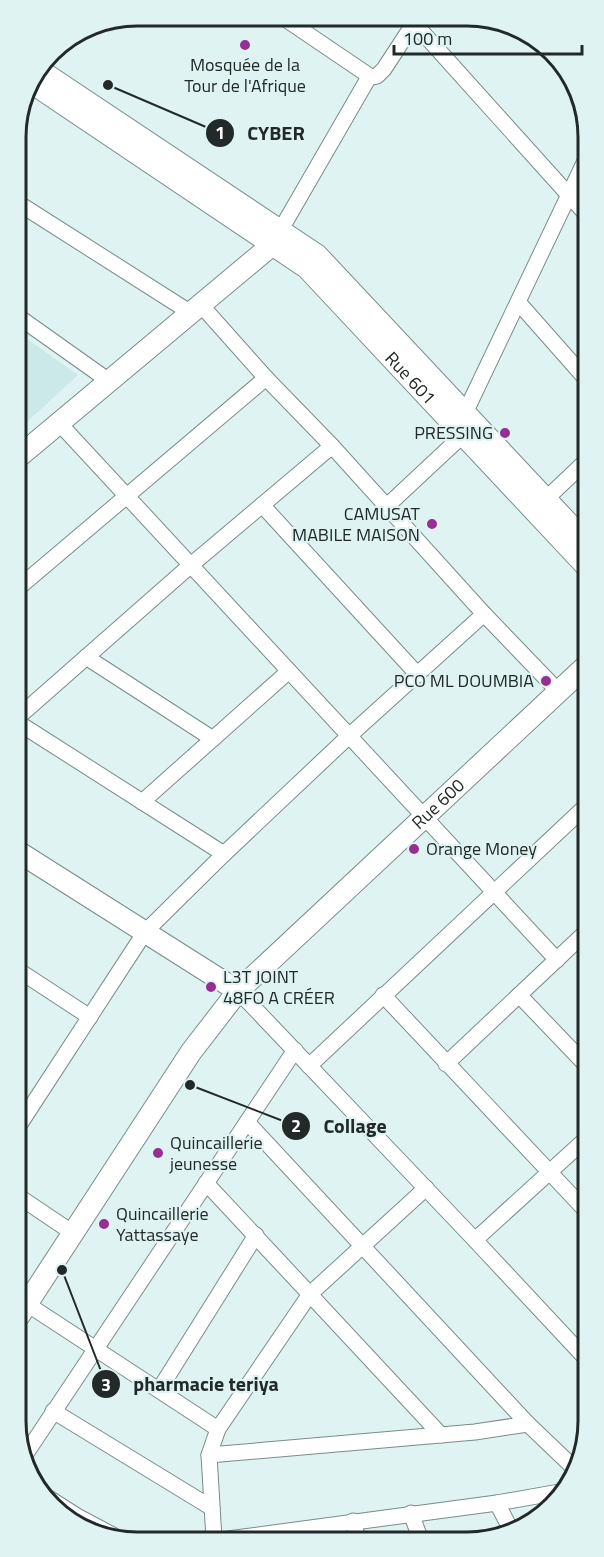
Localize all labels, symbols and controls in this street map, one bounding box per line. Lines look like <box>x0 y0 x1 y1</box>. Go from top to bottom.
scale bar <box>394 18 582 56</box>
text: 100 m <box>403 25 452 52</box>
marker: Mosquée de la Tour de l'Afrique <box>238 38 252 52</box>
place label: Mosquée de la Tour de l'Afrique <box>184 51 306 99</box>
callout: CYBER <box>205 114 317 152</box>
text: CYBER <box>247 117 305 148</box>
text: 1 <box>215 119 225 146</box>
street label: Rue 601 <box>379 345 442 410</box>
place label: PRESSING <box>414 419 493 446</box>
marker: PRESSING <box>498 426 512 440</box>
place label: CAMUSAT MABILE MAISON <box>292 500 421 548</box>
marker: CAMUSAT MABILE MAISON <box>425 517 439 531</box>
place label: PCO ML DOUMBIA <box>394 667 534 694</box>
marker: PCO ML DOUMBIA <box>539 674 553 688</box>
street label: Rue 600 <box>405 772 470 835</box>
place label: Orange Money <box>426 835 537 862</box>
marker: Orange Money <box>407 842 421 856</box>
place label: L3T JOINT 48FO A CRÉER <box>223 963 335 1011</box>
marker: L3T JOINT 48FO A CRÉER <box>204 980 218 994</box>
callout: Collage <box>281 1107 399 1145</box>
text: Collage <box>323 1110 387 1141</box>
text: 2 <box>291 1112 301 1139</box>
place label: Quincaillerie jeunesse <box>169 1129 263 1177</box>
marker: Quincaillerie jeunesse <box>151 1146 165 1160</box>
place label: Quincaillerie Yattassaye <box>116 1200 209 1248</box>
marker: Quincaillerie Yattassaye <box>97 1217 111 1231</box>
callout: pharmacie teriya <box>91 1365 290 1403</box>
text: pharmacie teriya <box>133 1368 279 1399</box>
text: 3 <box>101 1371 111 1398</box>

